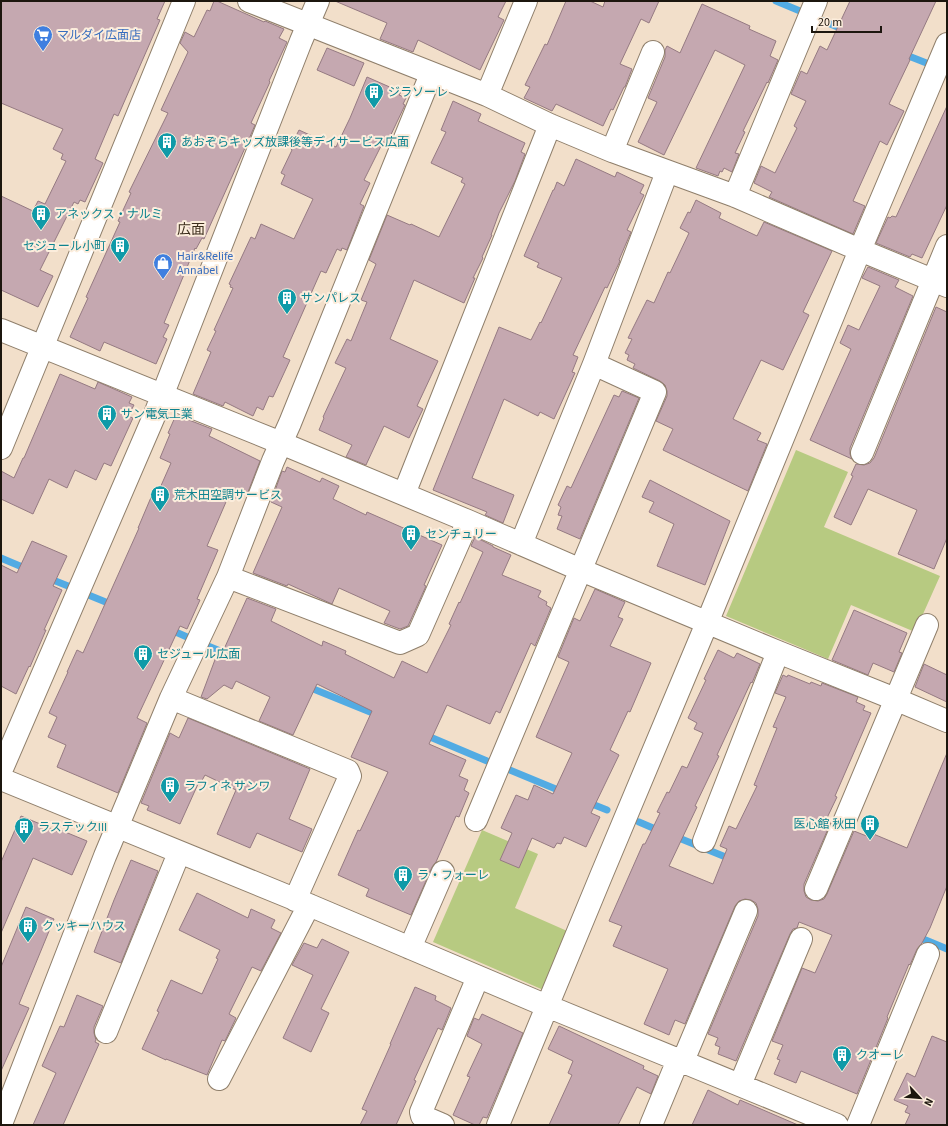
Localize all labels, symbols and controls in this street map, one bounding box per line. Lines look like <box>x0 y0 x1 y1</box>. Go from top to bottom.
scale bar <box>812 8 881 34</box>
text: 20 m <box>818 14 842 31</box>
supermarket icon: マルダイ広面店 <box>32 24 54 52</box>
place label: マルダイ広面店 <box>57 27 141 44</box>
building icon: ジラソーレ <box>363 81 385 109</box>
place label: ジラソーレ <box>388 84 448 101</box>
building icon: あおぞらキッズ放課後等デイサービス広面 <box>156 131 178 159</box>
place label: あおぞらキッズ放課後等デイサービス広面 <box>181 134 409 151</box>
building icon: アネックス・ナルミ <box>30 203 52 231</box>
place label: アネックス・ナルミ <box>55 206 163 223</box>
district label: 広面 <box>177 220 205 240</box>
building icon: セジュール小町 <box>109 235 131 263</box>
place label: セジュール小町 <box>23 238 106 255</box>
place label: Hair&Relife Annabel <box>177 248 233 279</box>
shop icon: Hair&Relife Annabel <box>152 252 174 280</box>
building icon: サンパレス <box>276 287 298 315</box>
place label: サンパレス <box>301 290 361 307</box>
building icon: サン電気工業 <box>96 403 118 431</box>
place label: サン電気工業 <box>121 406 193 423</box>
building icon: 荒木田空調サービス <box>149 484 171 512</box>
place label: 荒木田空調サービス <box>174 487 282 504</box>
building icon: センチュリー <box>400 523 422 551</box>
place label: センチュリー <box>425 526 497 543</box>
building icon: セジュール広面 <box>132 643 154 671</box>
place label: セジュール広面 <box>157 646 240 663</box>
building icon: ラフィネ サンワ <box>159 775 181 803</box>
place label: ラフィネ サンワ <box>184 778 270 795</box>
building icon: 医心館 秋田 <box>859 813 881 841</box>
building icon: ラステックIII <box>13 816 35 844</box>
place label: 医心館 秋田 <box>794 816 856 833</box>
place label: ラステックIII <box>38 819 107 836</box>
building icon: ラ・フォーレ <box>392 864 414 892</box>
place label: ラ・フォーレ <box>417 867 489 884</box>
building icon: クッキーハウス <box>17 915 39 943</box>
place label: クッキーハウス <box>42 918 126 935</box>
building icon: クオーレ <box>831 1044 853 1072</box>
place label: クオーレ <box>856 1047 904 1064</box>
north arrow <box>900 1078 940 1118</box>
text: N <box>920 1096 937 1109</box>

